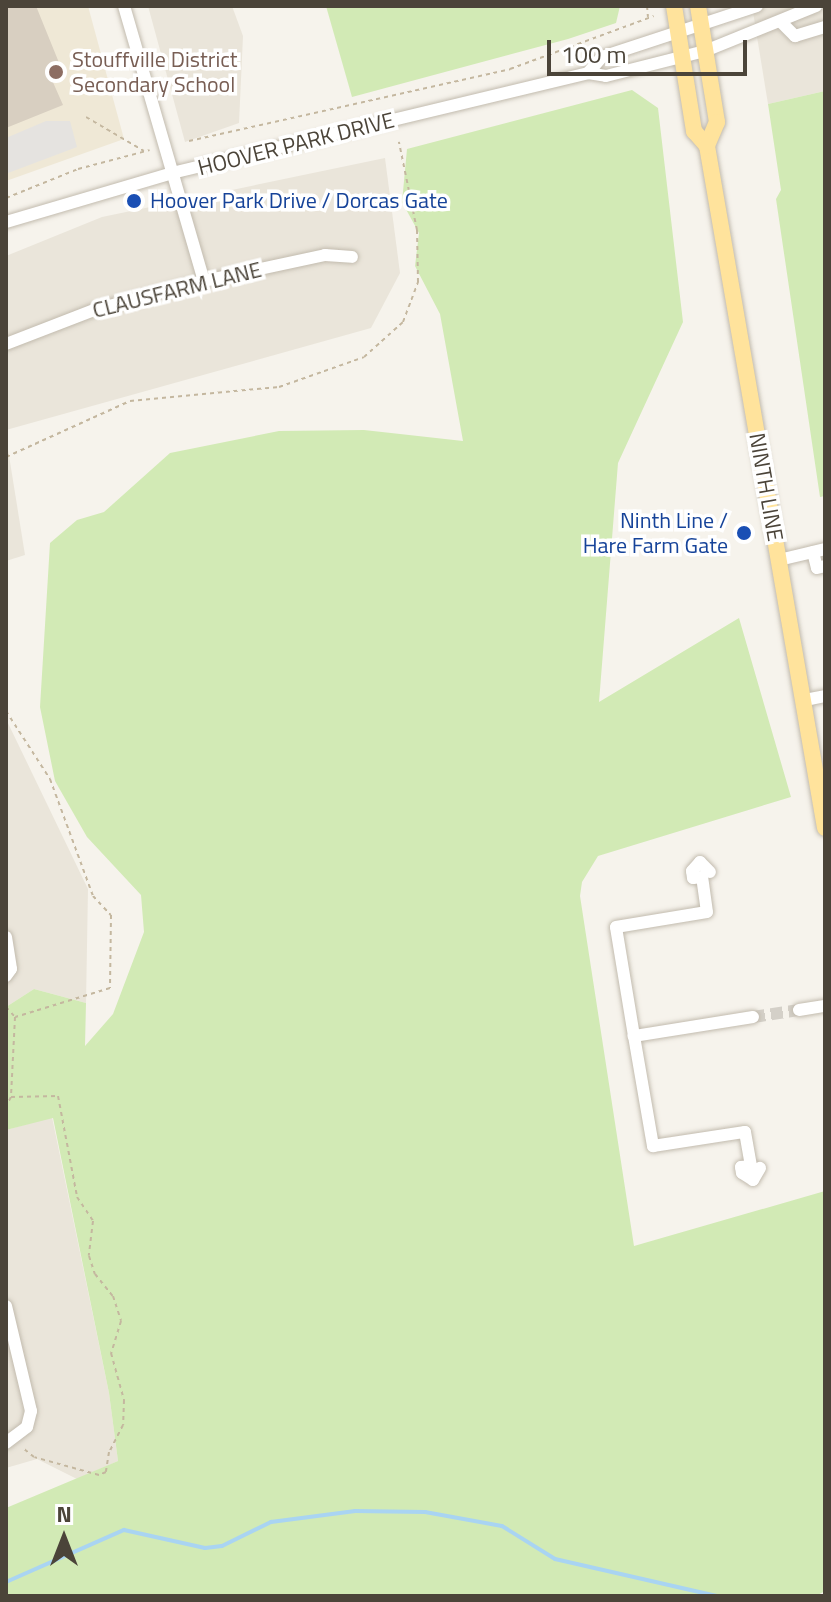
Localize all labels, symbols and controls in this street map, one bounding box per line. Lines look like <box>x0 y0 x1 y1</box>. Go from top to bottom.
scale bar <box>551 24 751 74</box>
text: 100 m <box>561 36 627 72</box>
place label: Stouffville District Secondary School <box>72 46 238 98</box>
marker: Stouffville District Secondary School <box>47 63 65 81</box>
street label: HOOVER PARK DRIVE <box>195 107 397 181</box>
place label: Hoover Park Drive / Dorcas Gate <box>150 188 448 214</box>
marker: Hoover Park Drive / Dorcas Gate <box>125 192 143 210</box>
street label: CLAUSFARM LANE <box>90 256 264 324</box>
street label: NINTH LINE <box>744 431 788 543</box>
place label: Ninth Line / Hare Farm Gate <box>583 507 728 558</box>
marker: Ninth Line / Hare Farm Gate <box>735 524 753 542</box>
text: N <box>56 1497 72 1531</box>
north arrow <box>24 1498 104 1578</box>

